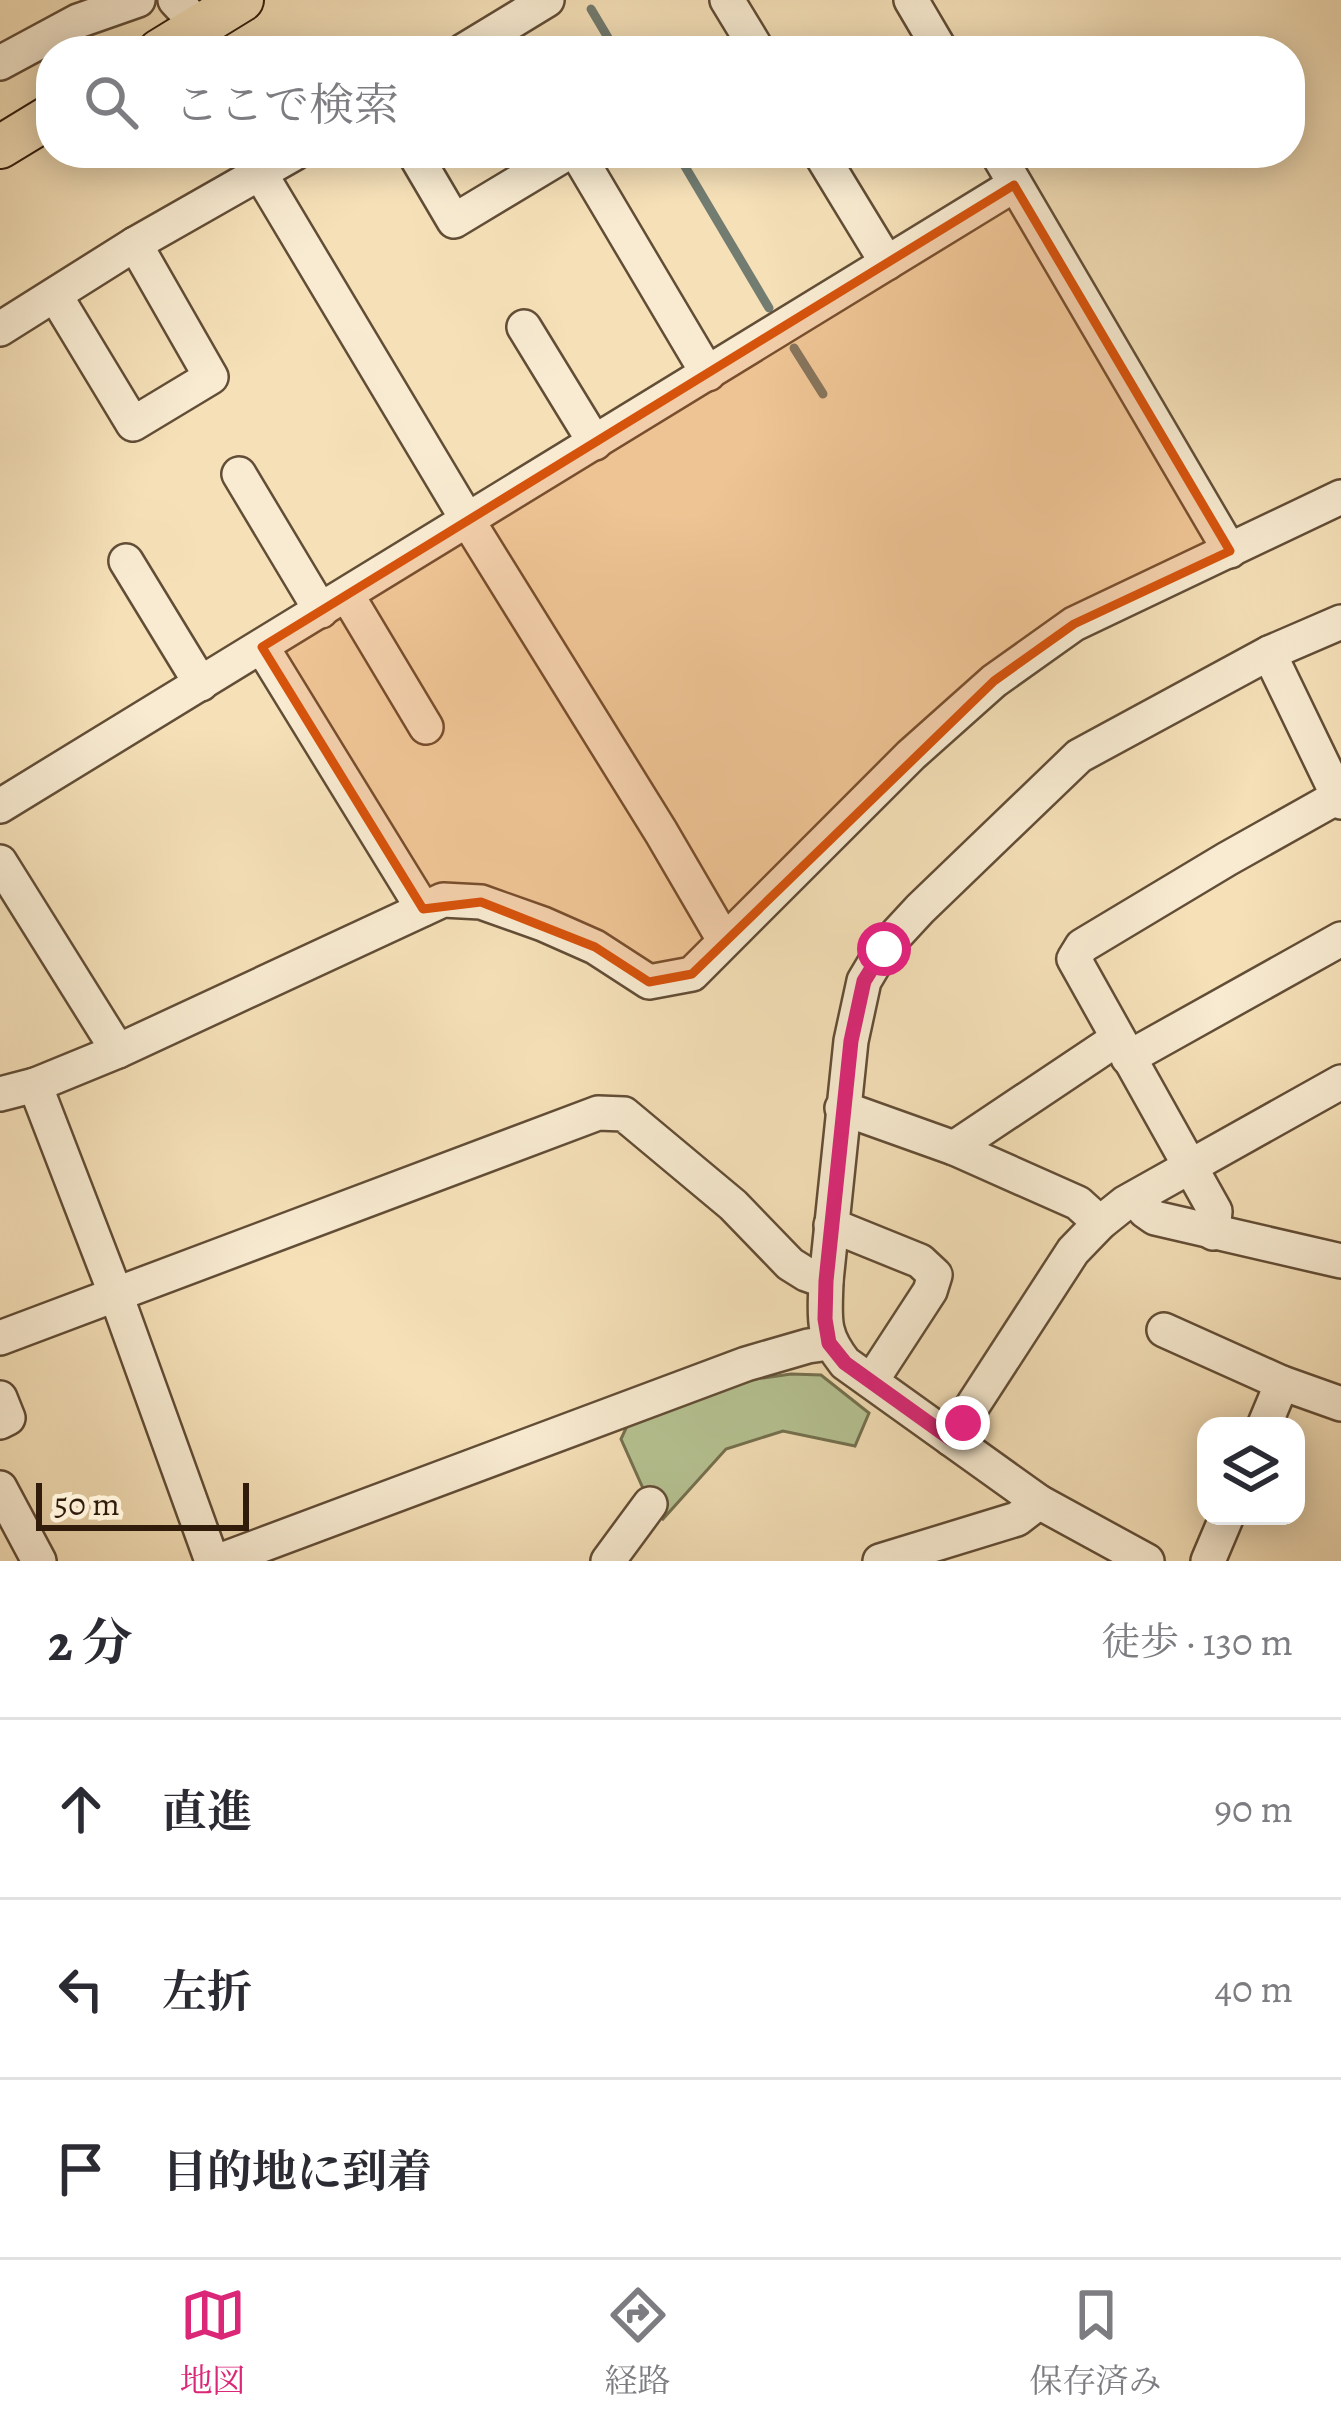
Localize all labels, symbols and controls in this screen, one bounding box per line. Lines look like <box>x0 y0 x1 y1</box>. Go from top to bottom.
search box <box>36 36 1305 168</box>
icon: search <box>78 69 144 135</box>
text: ここで検索 <box>174 74 399 136</box>
route start <box>857 922 911 976</box>
route end <box>936 1396 990 1450</box>
map controls <box>1197 1417 1305 1525</box>
button: layers <box>1197 1417 1305 1525</box>
scale bar <box>36 1477 249 1530</box>
text: 50 m <box>54 1481 120 1526</box>
text: 2 分 <box>48 1608 133 1678</box>
text: 徒歩 · 130 m <box>1101 1615 1293 1668</box>
icon: ahead <box>48 1776 114 1842</box>
text: 直進 <box>162 1781 252 1843</box>
text: 90 m <box>1214 1782 1293 1835</box>
icon: left <box>48 1956 114 2022</box>
text: 左折 <box>162 1961 252 2023</box>
text: 40 m <box>1214 1962 1293 2015</box>
icon: arrive <box>48 2136 114 2202</box>
text: 目的地に到着 <box>162 2141 432 2203</box>
tab: 地図 <box>180 2282 246 2403</box>
tab: 経路 <box>605 2282 671 2403</box>
tab: 保存済み <box>1030 2282 1162 2403</box>

